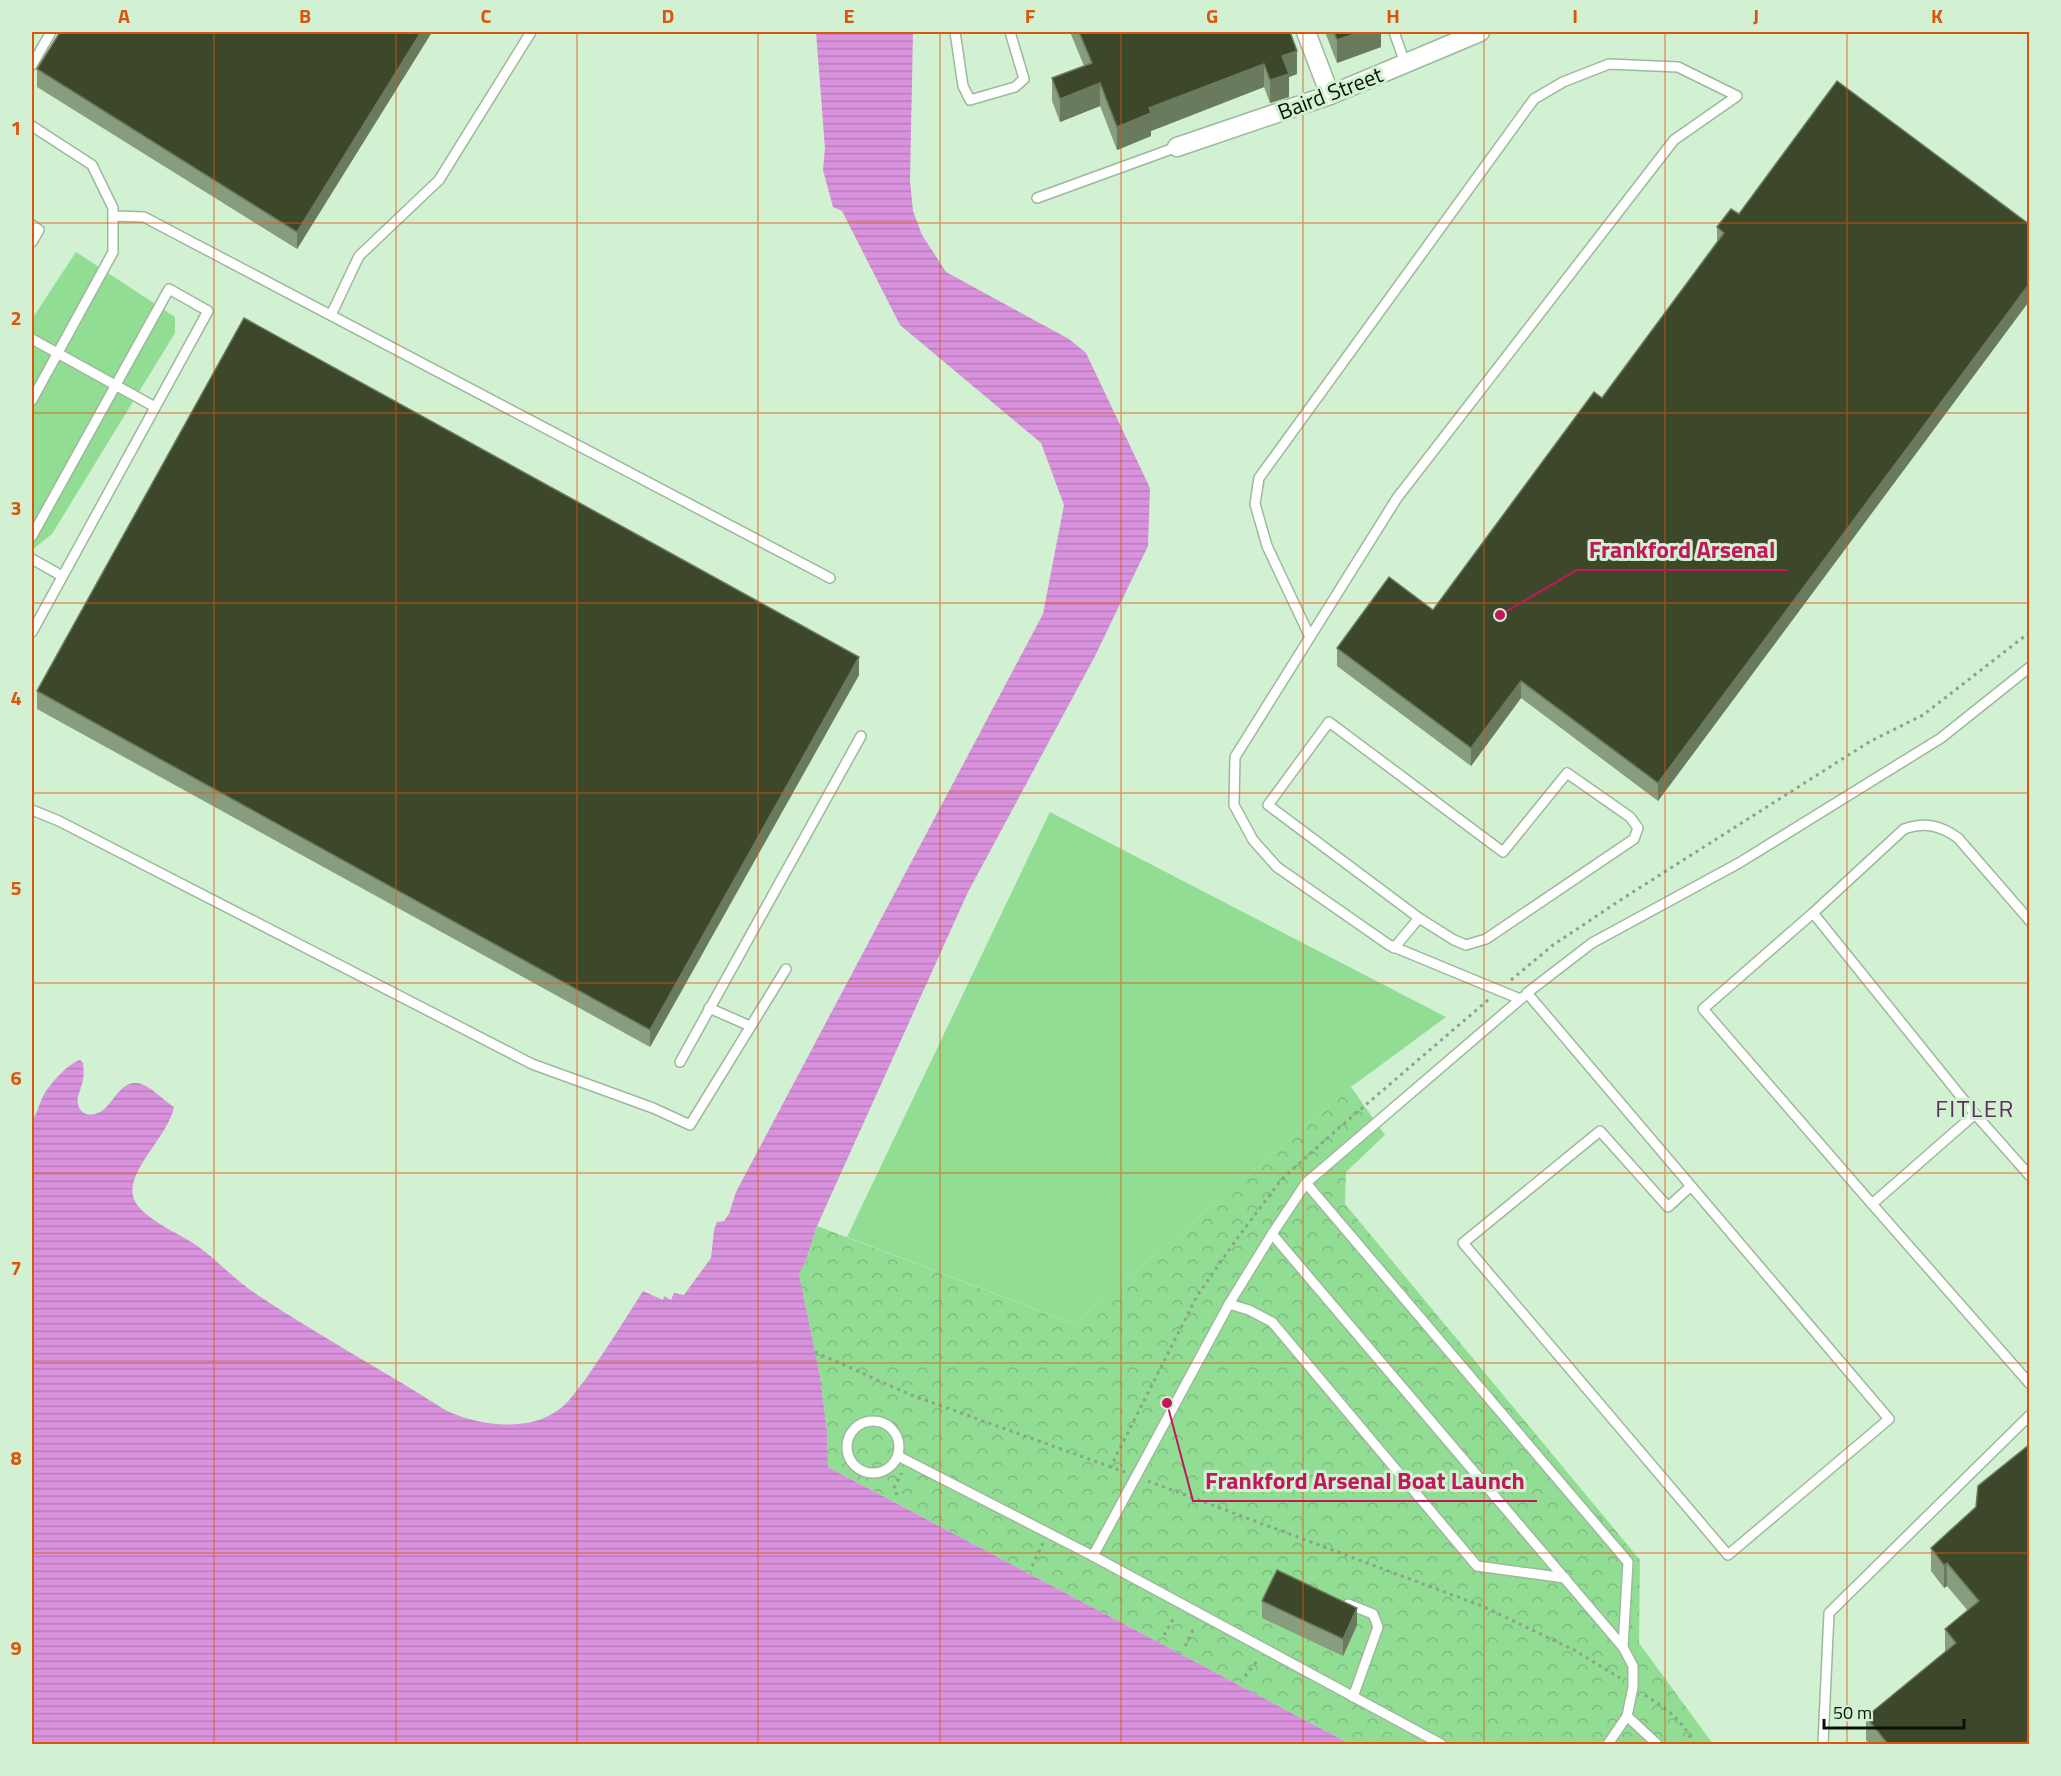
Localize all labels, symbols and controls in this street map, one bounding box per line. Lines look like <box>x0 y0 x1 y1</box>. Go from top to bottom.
text: A <box>118 0 130 31</box>
text: B <box>299 0 311 31</box>
text: C <box>481 0 492 31</box>
text: D <box>662 0 674 31</box>
text: E <box>843 0 855 31</box>
text: F <box>1025 0 1036 31</box>
text: G <box>1206 0 1218 31</box>
text: H <box>1386 0 1400 31</box>
text: I <box>1572 0 1578 31</box>
text: J <box>1753 0 1759 31</box>
text: K <box>1931 0 1943 31</box>
street label: Baird Street <box>1273 57 1388 129</box>
text: 1 <box>10 112 22 143</box>
text: 2 <box>10 302 22 333</box>
text: 3 <box>10 492 22 523</box>
callout: Frankford Arsenal <box>1577 528 1788 570</box>
text: Frankford Arsenal <box>1589 531 1775 567</box>
text: 4 <box>10 682 22 713</box>
text: 5 <box>10 872 22 903</box>
text: 6 <box>10 1062 22 1093</box>
district label: FITLER <box>1935 1090 2015 1126</box>
text: 7 <box>10 1252 22 1283</box>
text: 8 <box>10 1442 22 1473</box>
callout: Frankford Arsenal Boat Launch <box>1193 1459 1537 1501</box>
text: Frankford Arsenal Boat Launch <box>1205 1462 1525 1498</box>
text: 9 <box>10 1632 22 1663</box>
scale bar <box>1824 1692 1964 1730</box>
text: 50 m <box>1833 1699 1872 1726</box>

